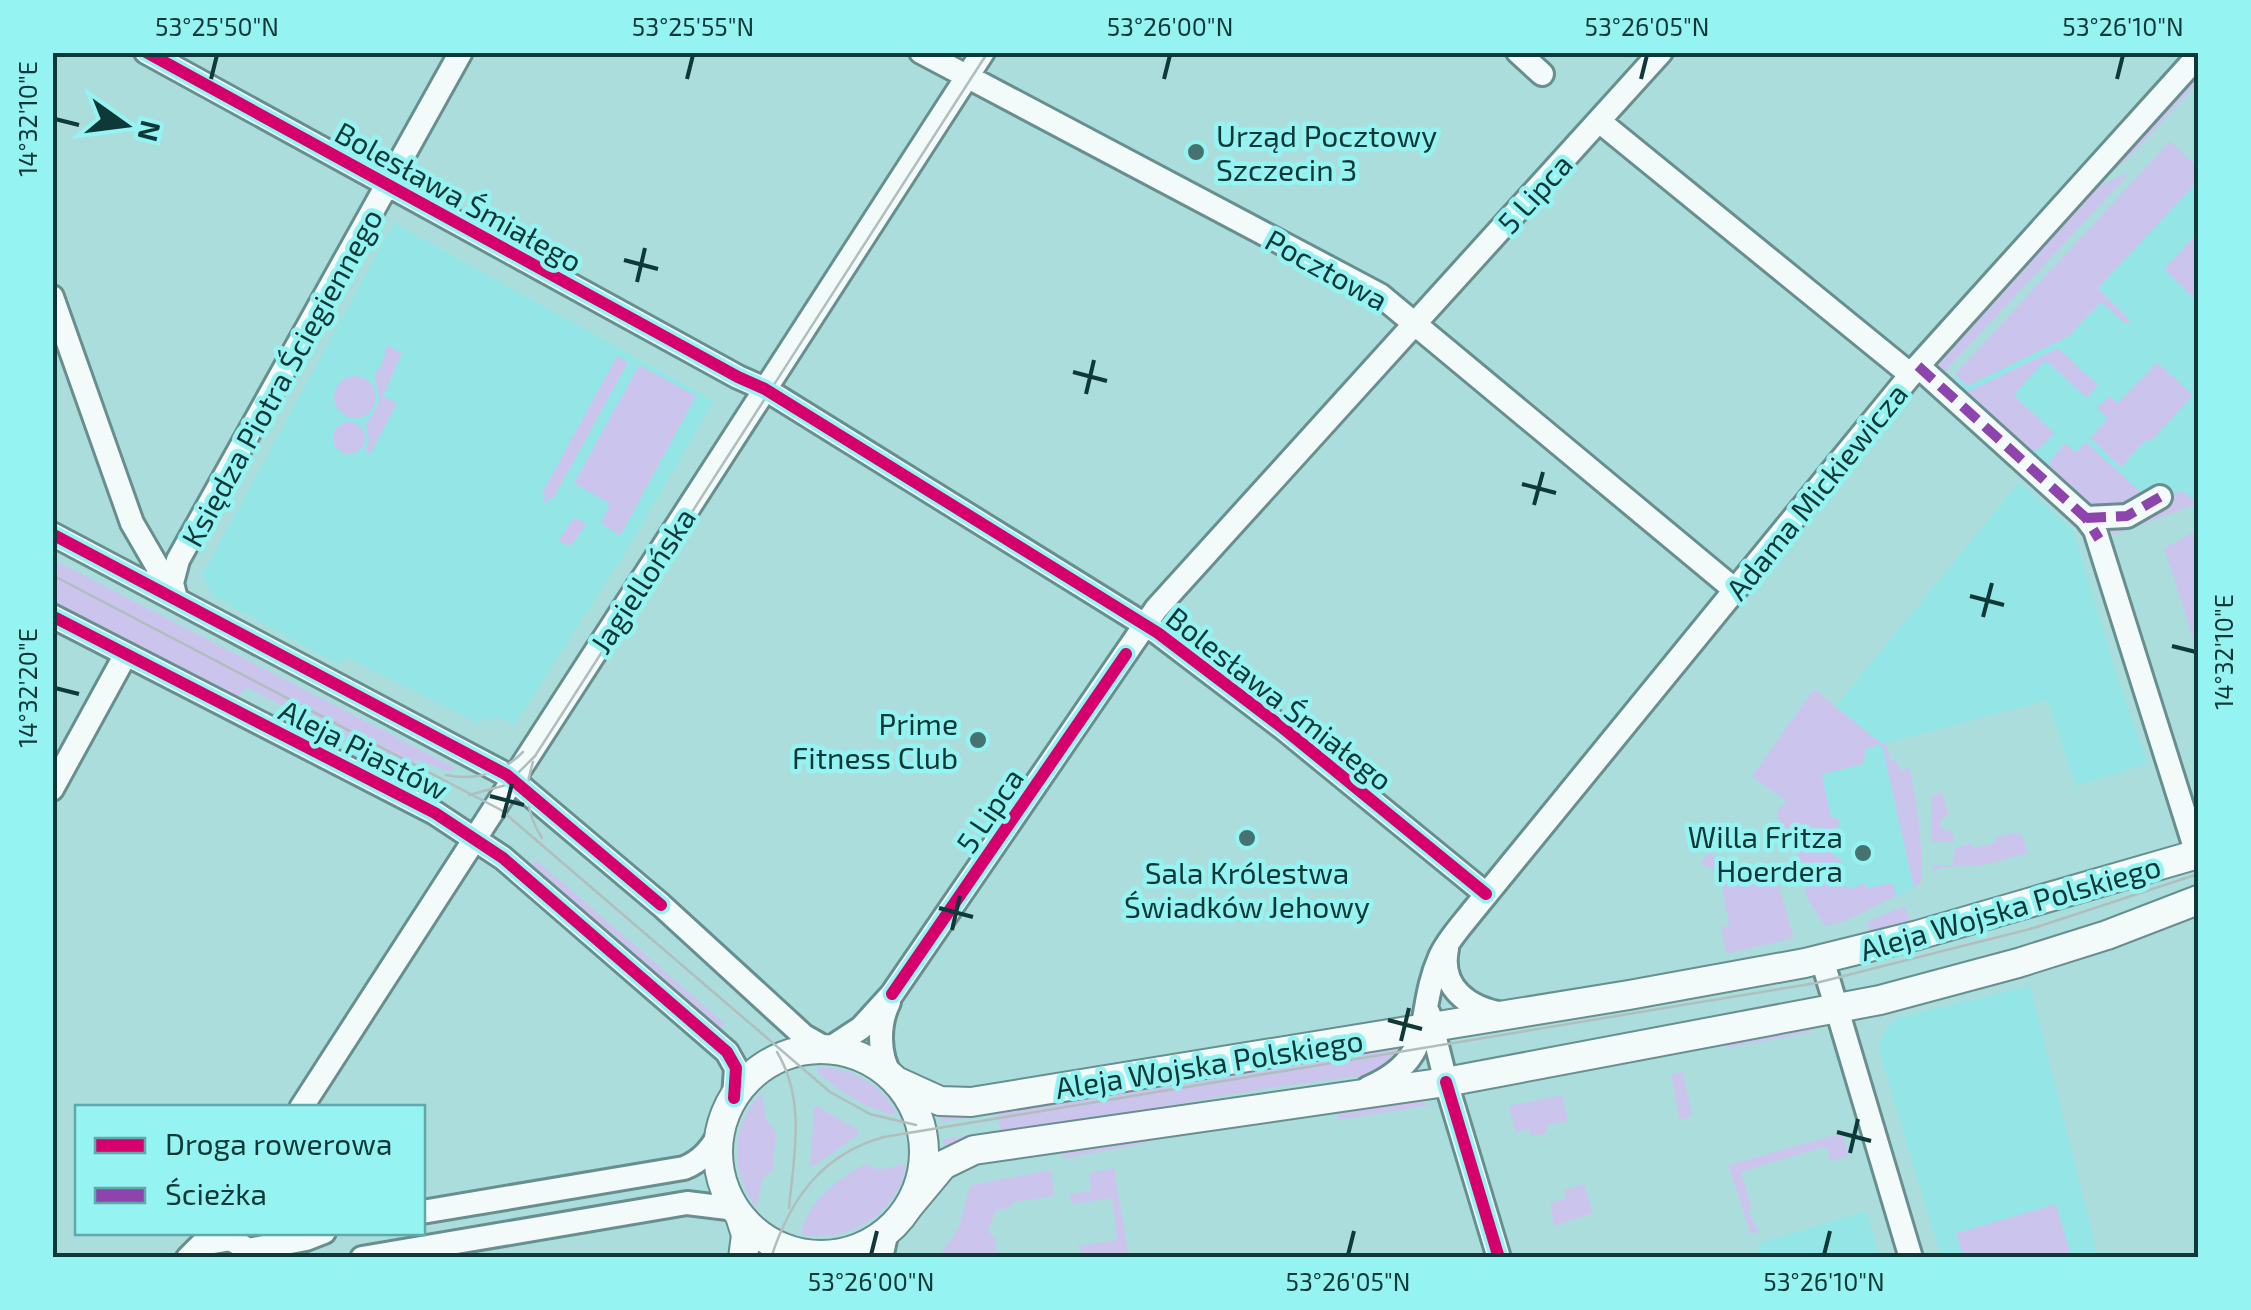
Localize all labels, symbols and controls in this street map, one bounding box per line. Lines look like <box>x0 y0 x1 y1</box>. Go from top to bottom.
text: 53°25'50"N <box>155 11 279 41</box>
text: 53°25'55"N <box>632 11 754 41</box>
text: 53°26'00"N <box>1107 11 1233 41</box>
text: 53°26'05"N <box>1585 11 1709 41</box>
text: 53°26'10"N <box>2062 11 2184 41</box>
text: 14°32'10"E <box>12 61 42 177</box>
north arrow <box>75 75 175 175</box>
street label: Bolesława Śmiałego <box>329 113 589 279</box>
text: N <box>131 117 169 145</box>
place label: Urząd Pocztowy Szczecin 3 <box>1216 117 1437 187</box>
marker: Urząd Pocztowy Szczecin 3 <box>1185 141 1207 163</box>
street label: 5 Lipca <box>1489 146 1579 240</box>
street label: Księdza Piotra Ściegiennego <box>173 202 389 552</box>
street label: Pocztowa <box>1260 221 1394 317</box>
street label: Adama Mickiewicza <box>1718 376 1914 606</box>
street label: Jagiellońska <box>582 500 702 660</box>
text: 14°32'10"E <box>2208 594 2238 710</box>
street label: Bolesława Śmiałego <box>1160 599 1400 797</box>
text: 14°32'20"E <box>12 628 42 748</box>
street label: Aleja Piastów <box>274 691 454 807</box>
place label: Prime Fitness Club <box>792 705 958 775</box>
marker: Prime Fitness Club <box>967 729 989 751</box>
street label: 5 Lipca <box>948 761 1030 859</box>
place label: Willa Fritza Hoerdera <box>1688 818 1843 888</box>
marker: Sala Królestwa Świadków Jehowy <box>1236 827 1258 849</box>
marker: Willa Fritza Hoerdera <box>1852 842 1874 864</box>
street label: Aleja Wojska Polskiego <box>1855 847 2165 967</box>
place label: Sala Królestwa Świadków Jehowy <box>1124 854 1370 924</box>
street label: Aleja Wojska Polskiego <box>1052 1021 1366 1105</box>
legend <box>75 1105 425 1235</box>
text: Droga rowerowa <box>165 1125 392 1161</box>
text: Ścieżka <box>165 1175 267 1211</box>
text: 53°26'00"N <box>808 1266 934 1296</box>
text: 53°26'05"N <box>1286 1266 1410 1296</box>
text: 53°26'10"N <box>1763 1266 1885 1296</box>

